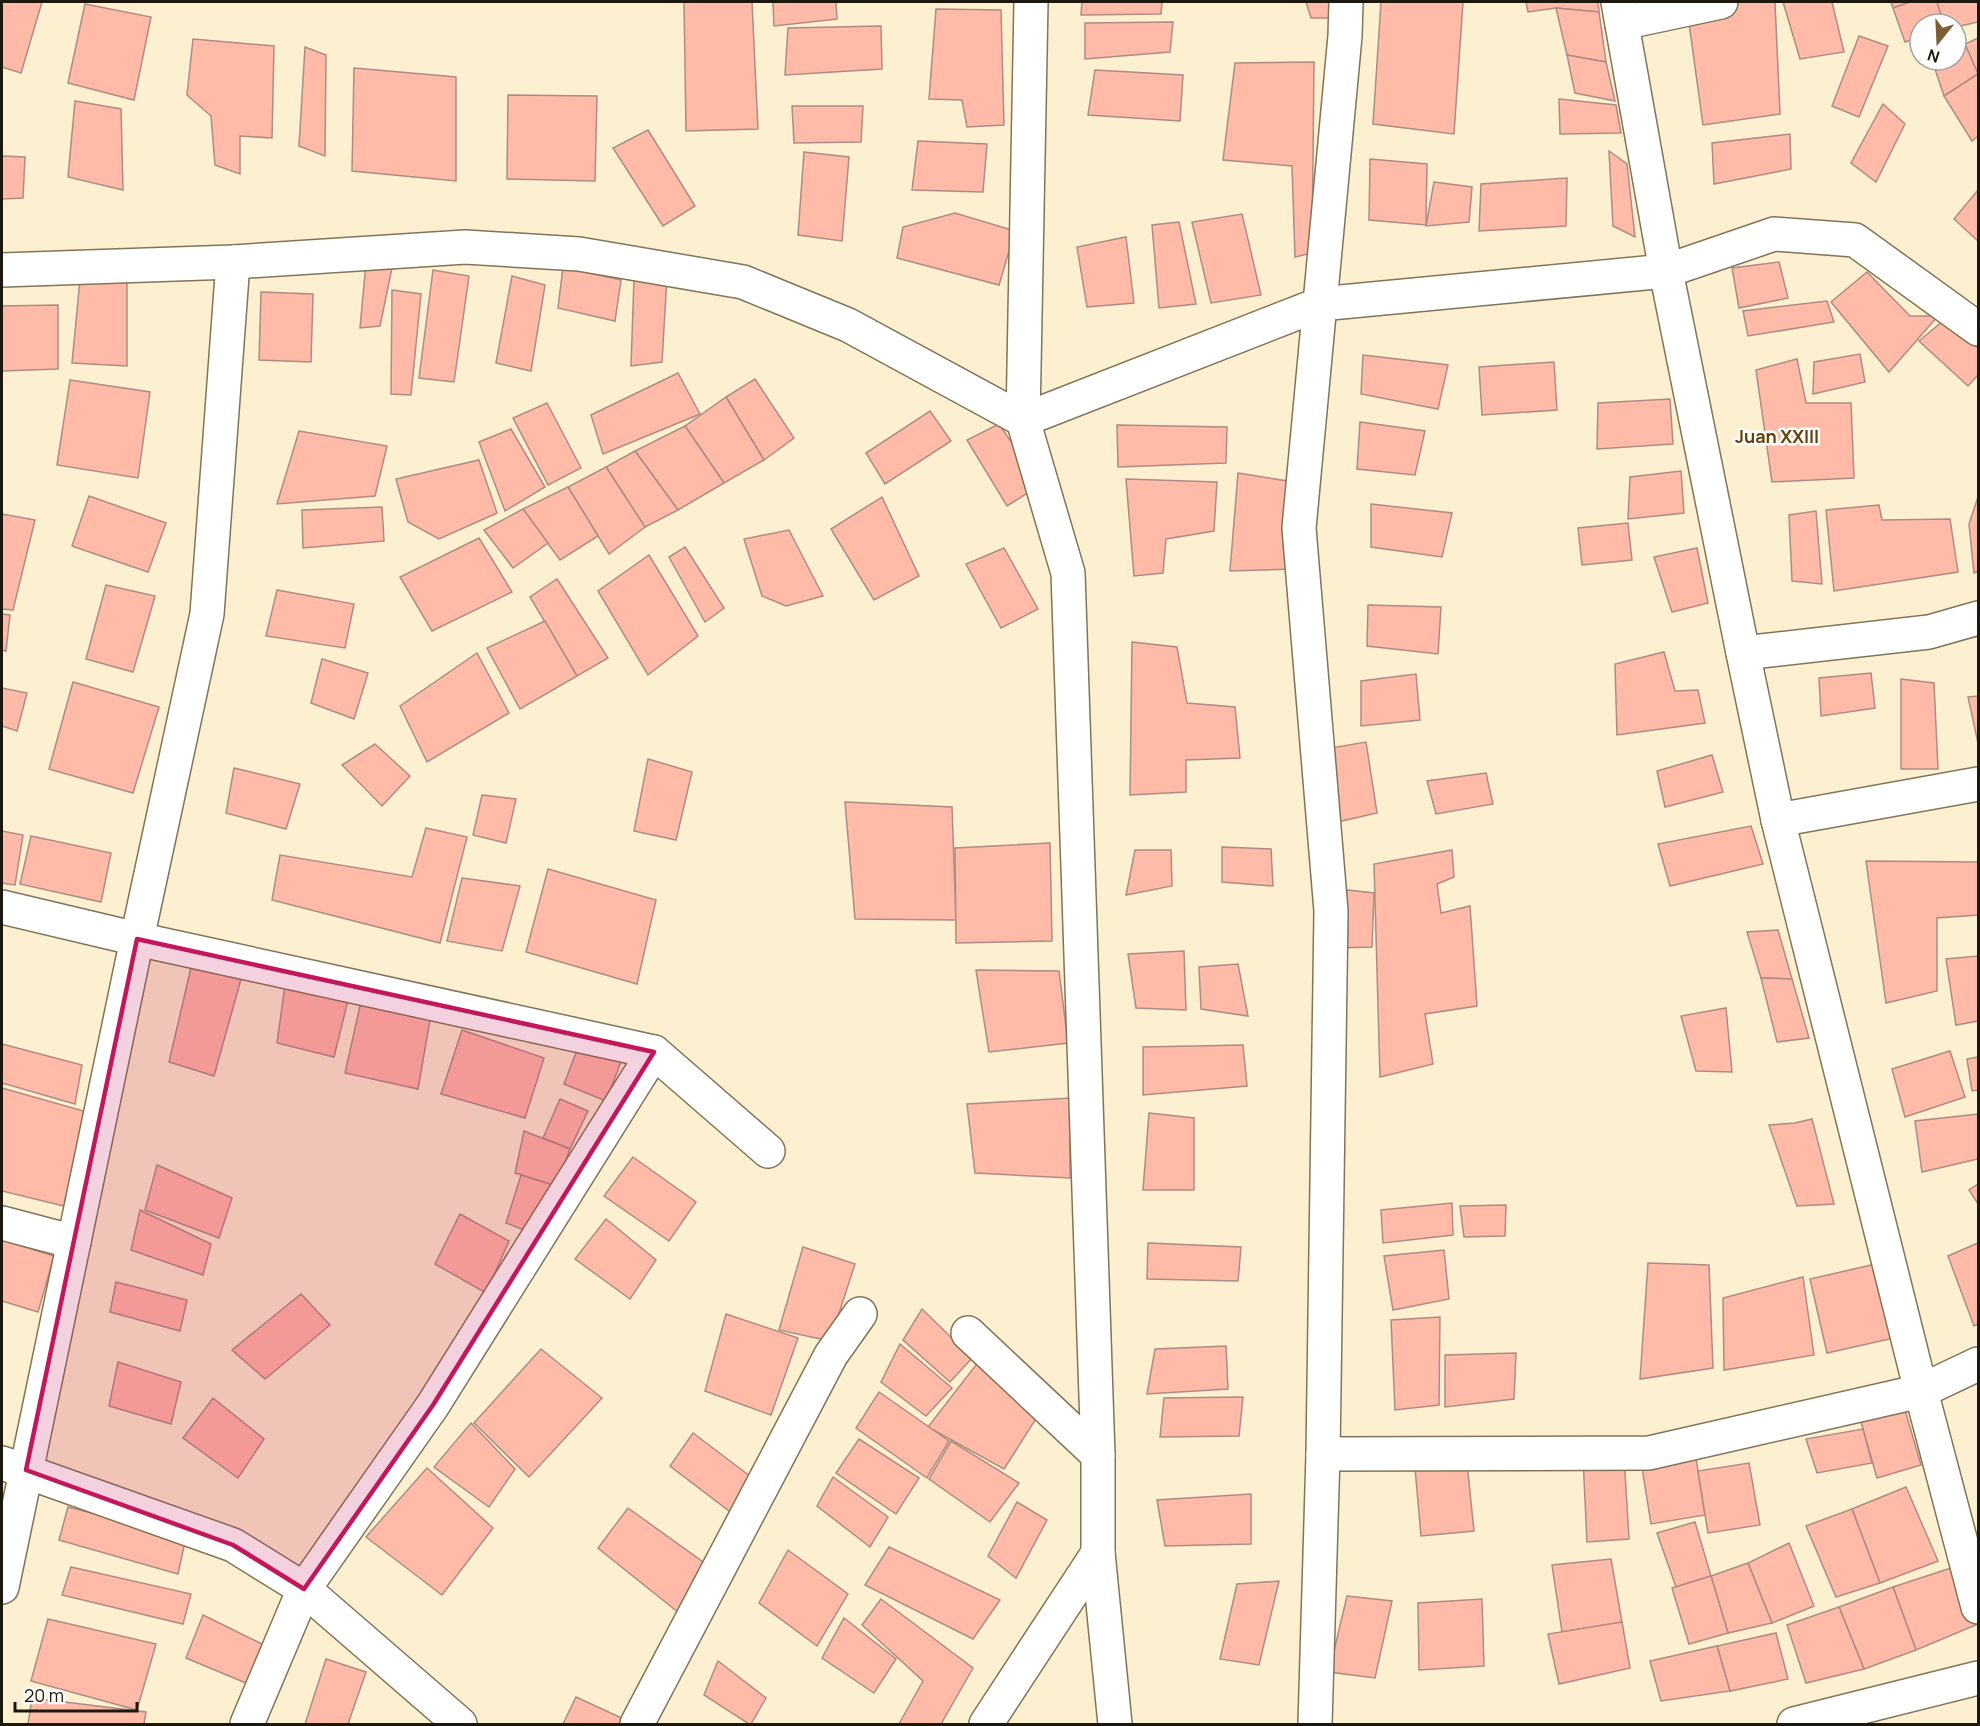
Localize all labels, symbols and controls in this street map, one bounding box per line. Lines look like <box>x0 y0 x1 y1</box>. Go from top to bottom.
north arrow <box>1908 12 1968 72</box>
text: N <box>1924 44 1942 69</box>
district label: Juan XXIII <box>1735 424 1819 448</box>
scale bar <box>15 1675 136 1713</box>
text: 20 m <box>24 1683 64 1707</box>

